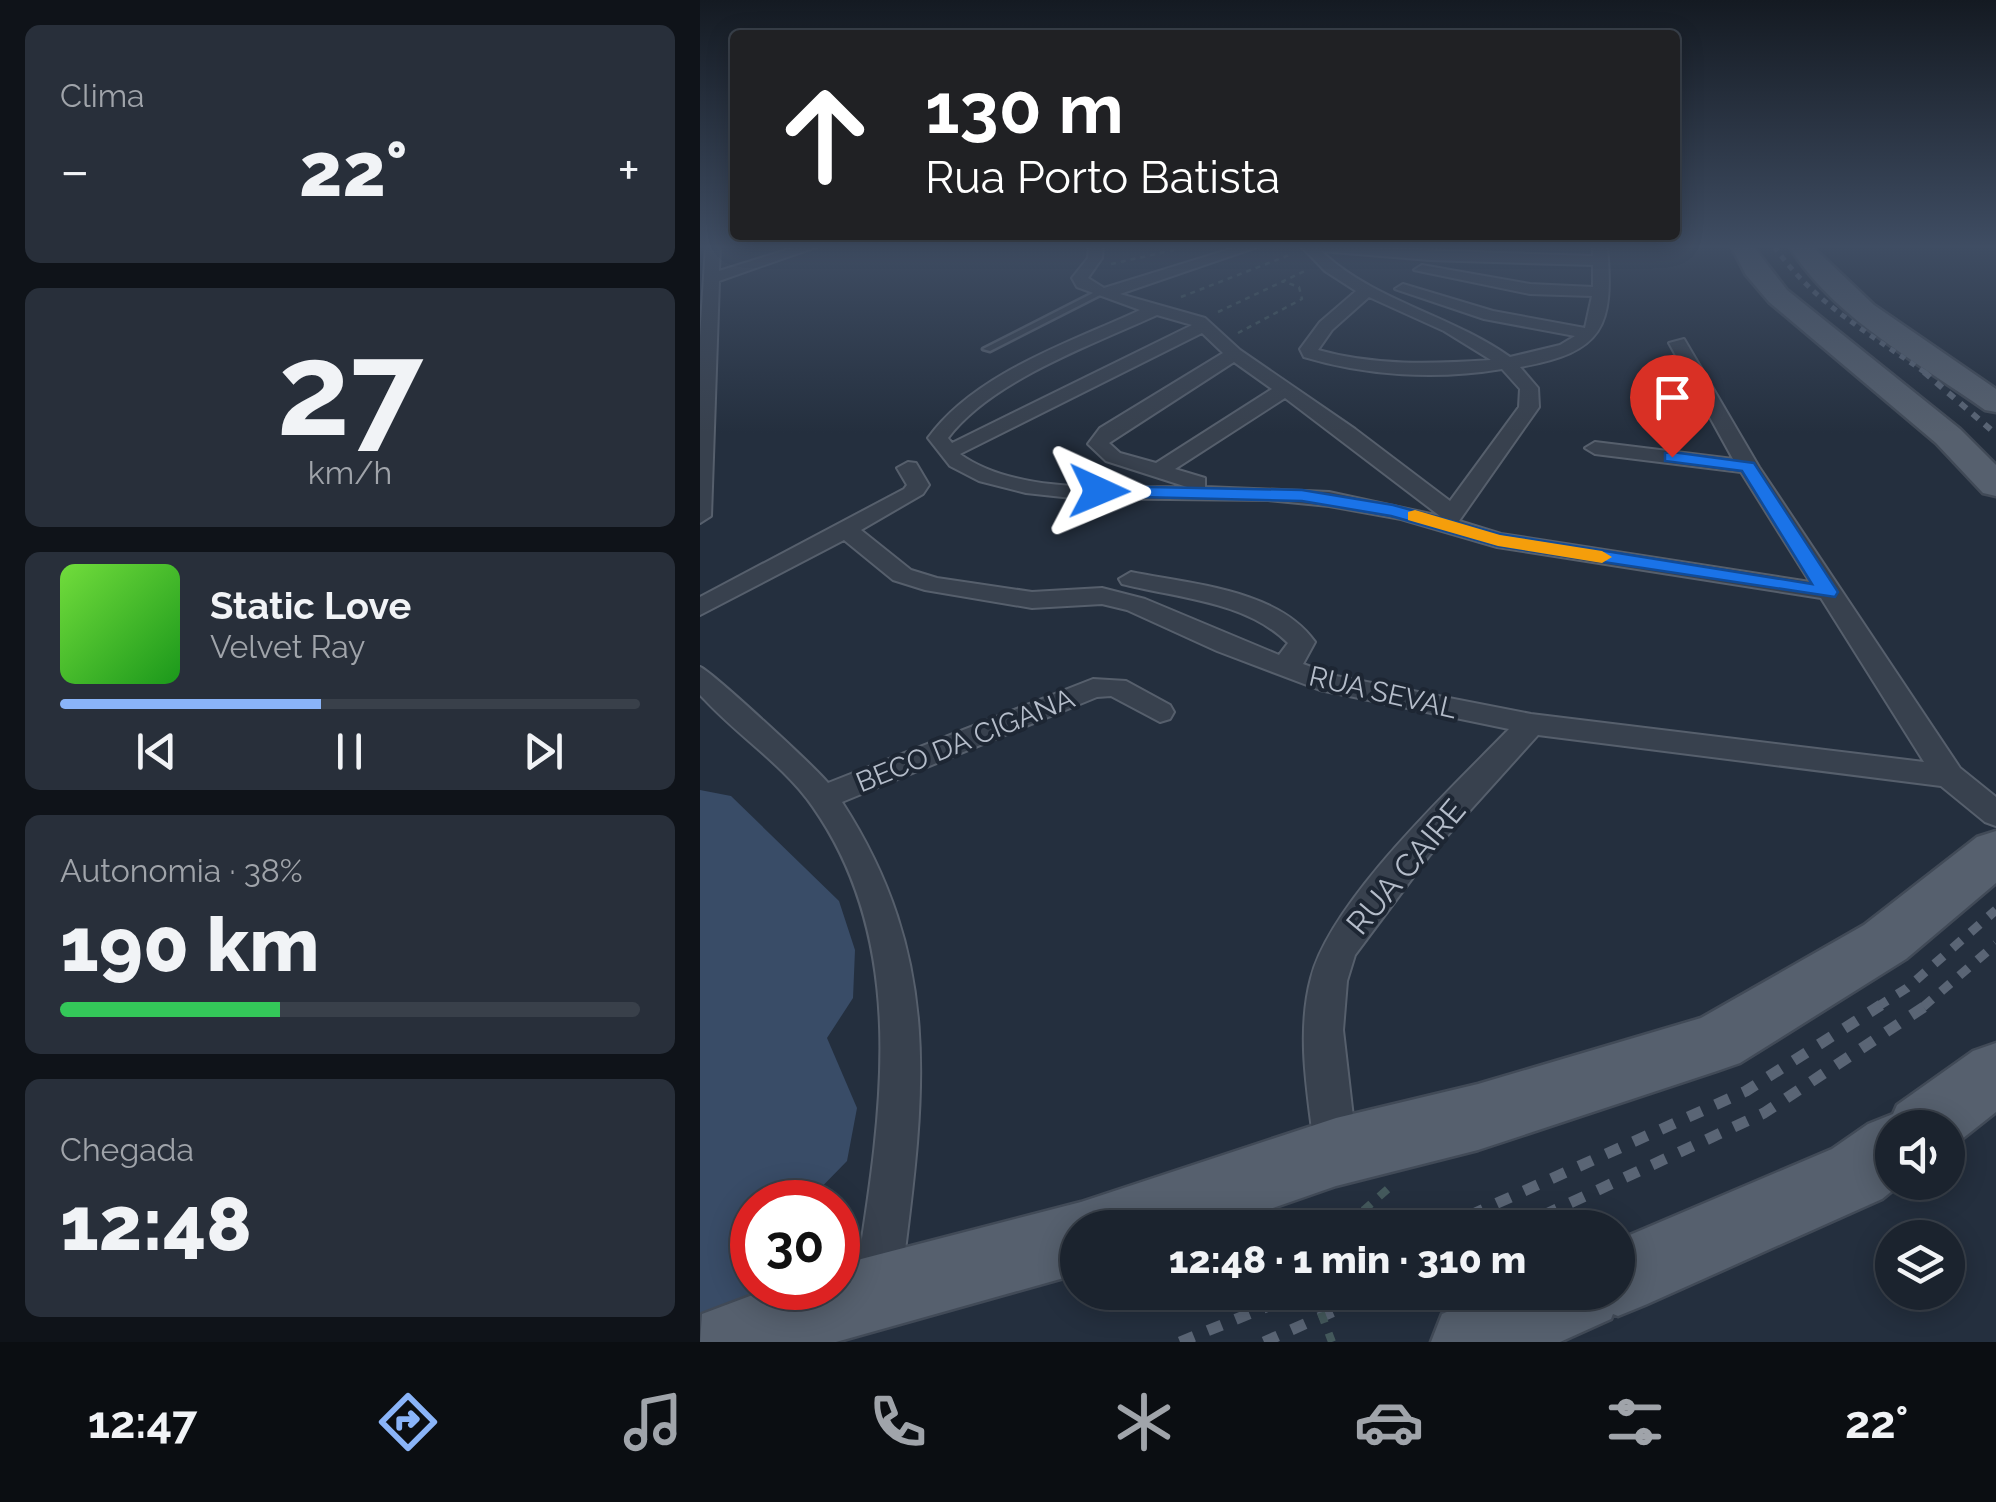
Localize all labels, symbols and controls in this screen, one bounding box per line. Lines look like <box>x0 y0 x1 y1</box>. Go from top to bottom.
text: 130 m <box>925 67 1124 149</box>
icon: ahead <box>760 70 890 200</box>
text: Clima <box>60 77 144 114</box>
text: 22° <box>299 125 408 214</box>
text: − <box>60 138 90 203</box>
text: + <box>617 138 640 203</box>
text: Rua Porto Batista <box>925 151 1280 204</box>
text: 27 <box>277 313 423 465</box>
pin <box>1630 355 1715 458</box>
icon: arrive <box>1645 370 1700 425</box>
position arrow <box>1047 439 1151 543</box>
text: km/h <box>308 454 392 491</box>
text: Static Love <box>210 583 411 628</box>
text: Velvet Ray <box>210 628 365 665</box>
street label: RUA SEVAL <box>1306 659 1460 725</box>
street label: BECO DA CIGANA <box>851 682 1079 799</box>
icon: previous <box>129 724 184 779</box>
icon: pause <box>322 724 377 779</box>
icon: next <box>516 724 571 779</box>
street label: RUA CAIRE <box>1339 792 1473 942</box>
text: Autonomia · 38% <box>60 852 303 889</box>
text: 190 km <box>60 900 319 989</box>
map controls <box>1875 1110 1965 1310</box>
button: sound <box>1875 1110 1965 1200</box>
text: Chegada <box>60 1131 194 1168</box>
text: 12:48 <box>60 1179 252 1268</box>
speed limit sign: 30 <box>730 1180 860 1310</box>
button: layers <box>1875 1220 1965 1310</box>
text: 12:48 · 1 min · 310 m <box>1169 1237 1526 1282</box>
icon: directions <box>373 1387 443 1457</box>
icon: music <box>618 1387 688 1457</box>
icon: phone <box>863 1387 933 1457</box>
icon: climate <box>1109 1387 1179 1457</box>
icon: car <box>1354 1387 1424 1457</box>
icon: filters <box>1600 1387 1670 1457</box>
text: 12:47 <box>88 1396 197 1449</box>
text: 22° <box>1845 1396 1908 1449</box>

